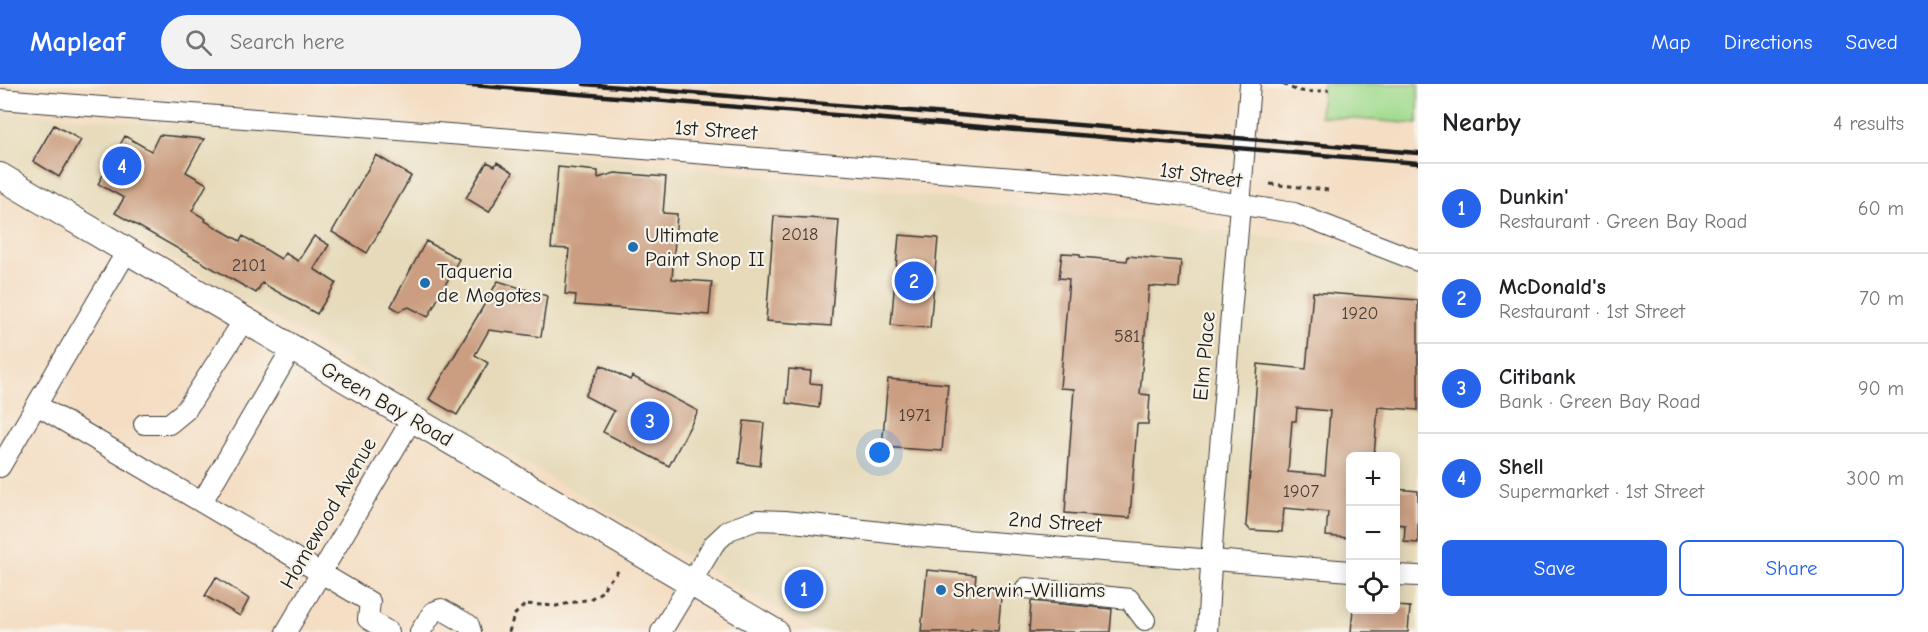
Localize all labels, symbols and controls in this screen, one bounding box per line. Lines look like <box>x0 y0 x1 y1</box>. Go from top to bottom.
search box <box>161 15 581 69</box>
text: Mapleaf <box>30 26 125 58</box>
icon: search <box>182 26 215 59</box>
text: Search here <box>230 29 344 55</box>
text: Map <box>1651 30 1691 54</box>
text: Directions <box>1724 30 1813 54</box>
text: Saved <box>1846 30 1898 54</box>
text: Nearby <box>1442 108 1521 138</box>
text: 4 results <box>1833 112 1904 135</box>
street label: 1st Street <box>674 115 759 145</box>
pin: 4 <box>102 144 142 188</box>
street label: 1st Street <box>1158 157 1245 193</box>
text: Dunkin' <box>1499 184 1569 210</box>
text: 1 <box>1458 197 1465 220</box>
text: 60 m <box>1858 197 1904 220</box>
text: Restaurant · Green Bay Road <box>1499 210 1747 233</box>
place label: Ultimate Paint Shop II <box>645 223 765 271</box>
house number: 2018 <box>782 224 818 245</box>
marker: Ultimate Paint Shop II <box>626 240 640 254</box>
house number: 2101 <box>232 255 266 276</box>
pin: 2 <box>894 258 934 304</box>
place label: Taqueria de Mogotes <box>437 259 541 307</box>
text: McDonald's <box>1499 274 1606 300</box>
marker: Taqueria de Mogotes <box>418 276 432 290</box>
text: 2 <box>1457 287 1466 310</box>
text: 70 m <box>1859 287 1904 310</box>
text: Restaurant · 1st Street <box>1499 300 1685 323</box>
house number: 1920 <box>1341 303 1379 324</box>
street label: Elm Place <box>1188 310 1220 402</box>
house number: 581 <box>1114 326 1140 347</box>
street label: Green Bay Road <box>317 357 457 451</box>
text: Citibank <box>1499 364 1576 390</box>
text: 3 <box>1457 377 1466 400</box>
text: 90 m <box>1858 377 1904 400</box>
text: Bank · Green Bay Road <box>1499 390 1701 413</box>
pin: 3 <box>630 398 670 444</box>
house number: 1971 <box>899 405 931 426</box>
street label: Homewood Avenue <box>275 433 381 593</box>
your location <box>865 438 894 467</box>
map controls <box>1346 452 1400 614</box>
button: + <box>1346 452 1400 506</box>
text: Shell <box>1499 454 1544 480</box>
text: 4 <box>1457 467 1466 490</box>
text: 300 m <box>1846 467 1904 490</box>
text: Supermarket · 1st Street <box>1499 480 1704 503</box>
house number: 1907 <box>1283 481 1320 502</box>
button: − <box>1346 506 1400 560</box>
street label: 2nd Street <box>1008 507 1103 537</box>
button: Save <box>1442 540 1667 596</box>
button: Share <box>1679 540 1904 596</box>
button: locate <box>1346 560 1400 614</box>
pin: 1 <box>784 566 824 612</box>
place label: Sherwin-Williams <box>953 578 1105 602</box>
marker: Sherwin-Williams <box>934 583 948 597</box>

